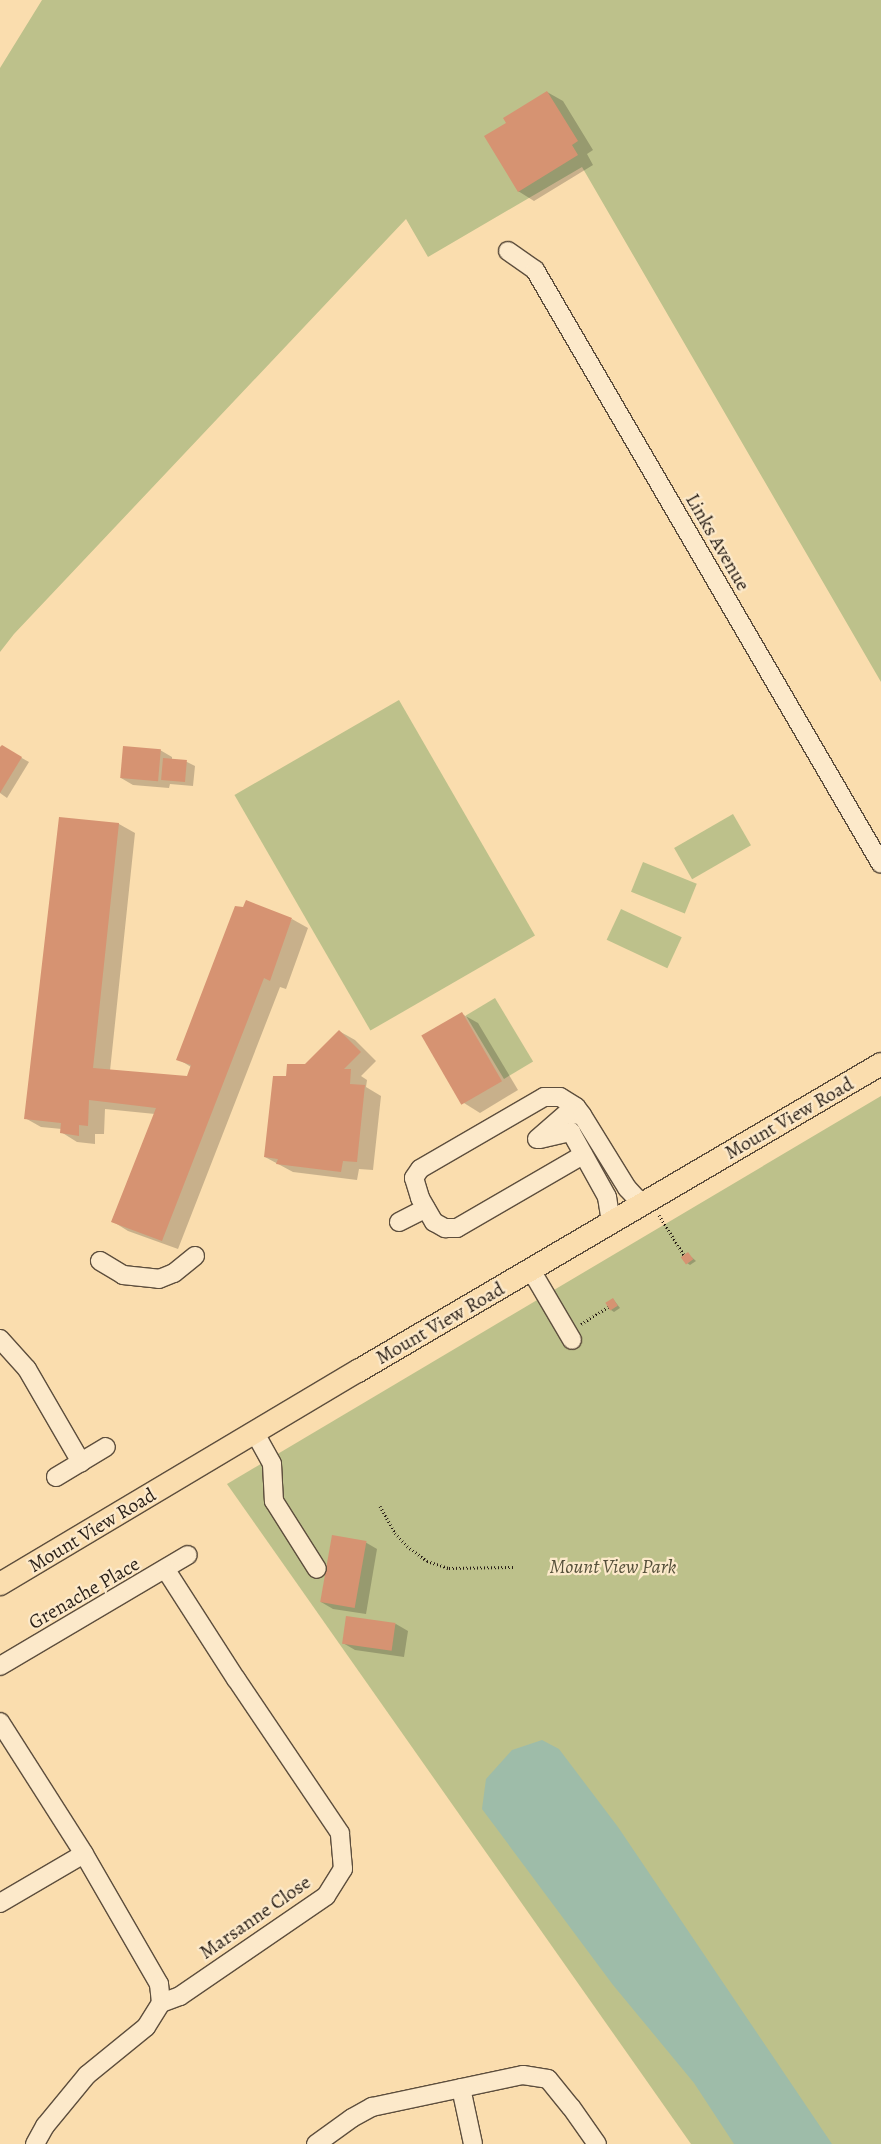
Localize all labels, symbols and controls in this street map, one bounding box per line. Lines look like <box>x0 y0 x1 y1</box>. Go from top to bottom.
street label: Links Avenue <box>681 489 755 595</box>
street label: Mount View Road <box>720 1071 858 1165</box>
street label: Mount View Road <box>371 1276 509 1370</box>
street label: Mount View Road <box>24 1482 160 1578</box>
street label: Grenache Place <box>24 1552 144 1634</box>
park label: Mount View Park <box>549 1554 677 1578</box>
street label: Marsanne Close <box>195 1870 315 1964</box>

